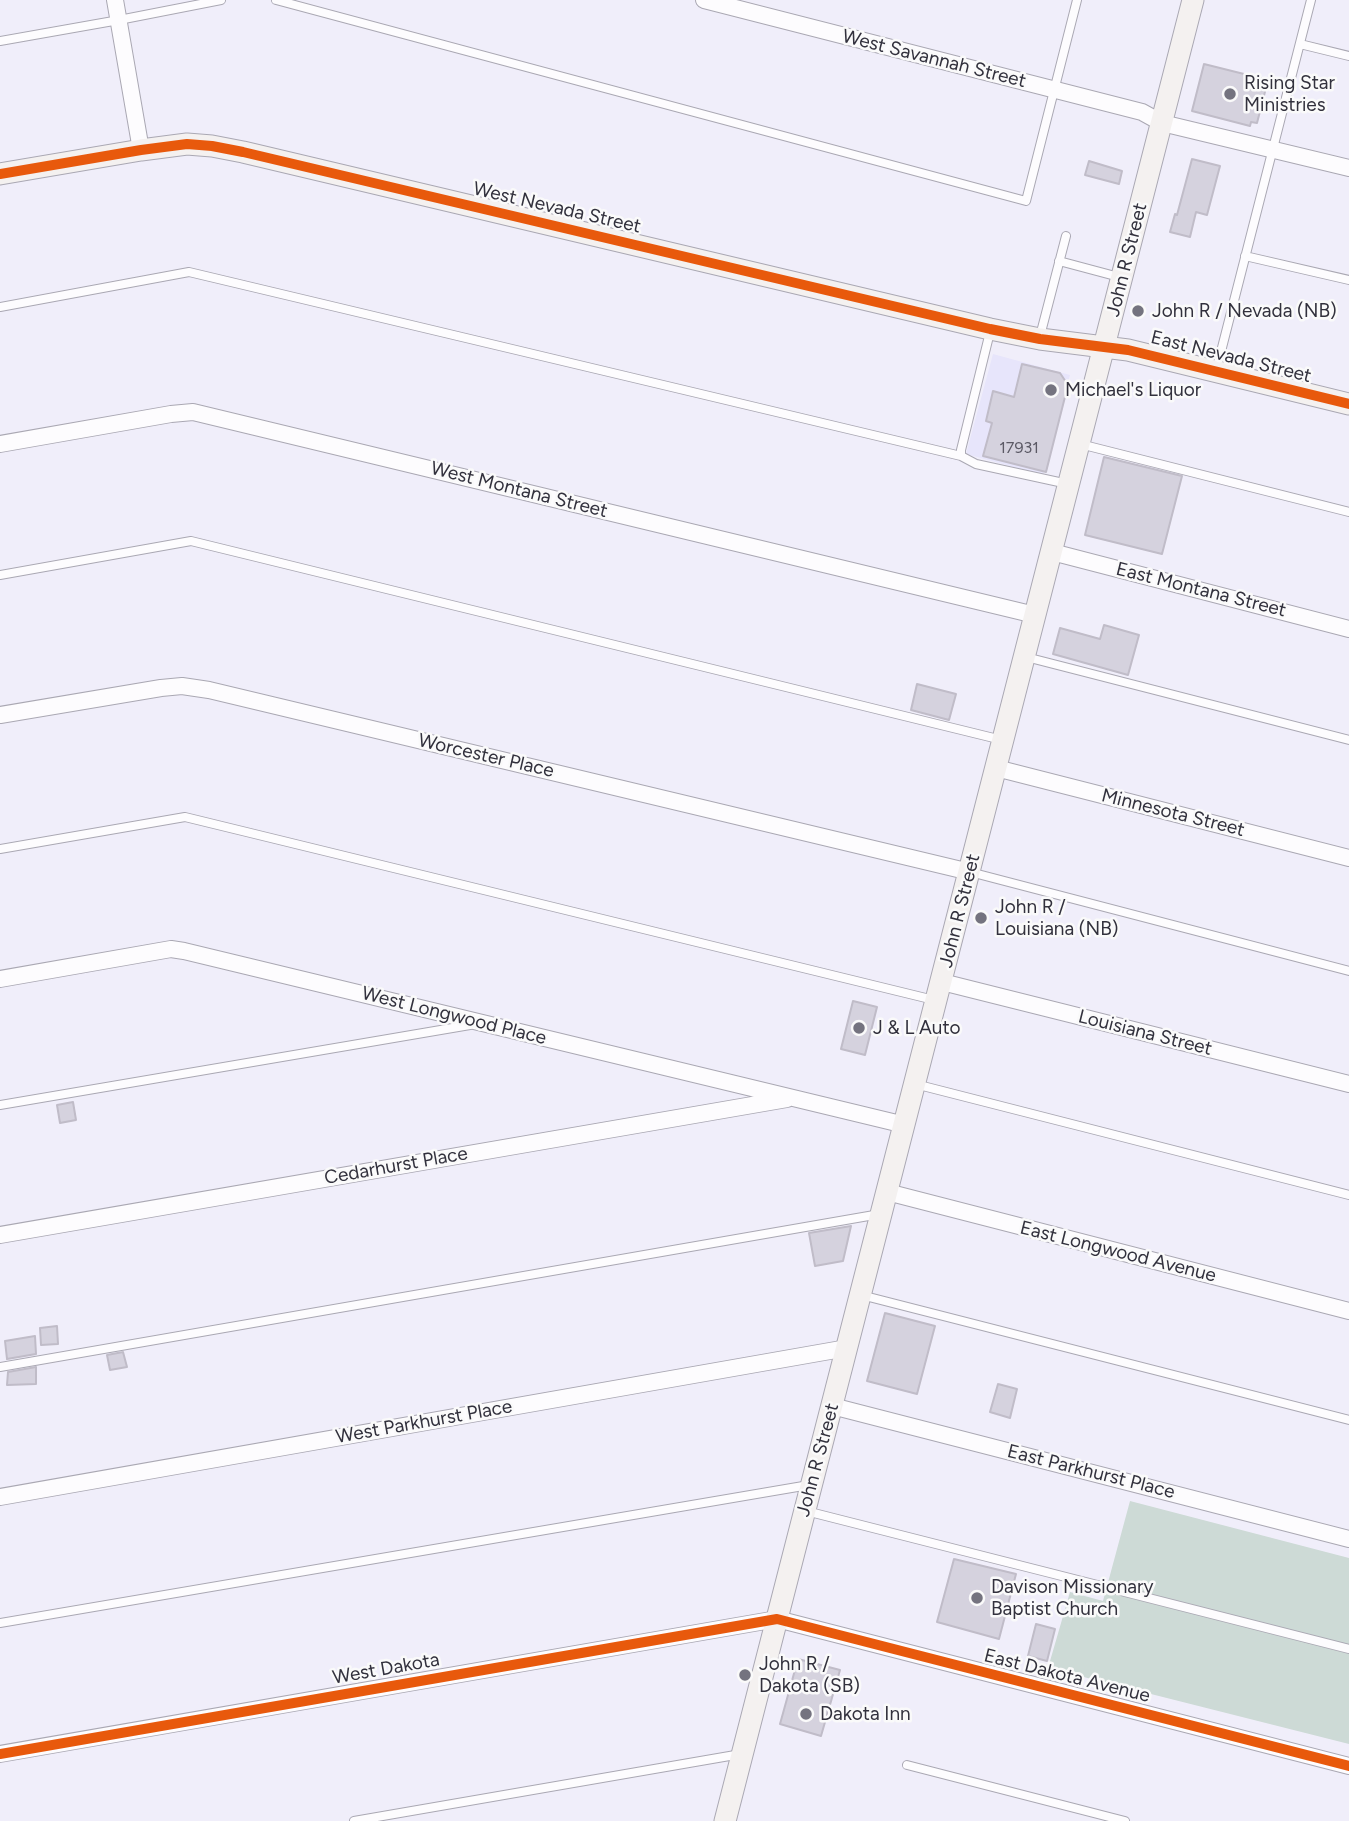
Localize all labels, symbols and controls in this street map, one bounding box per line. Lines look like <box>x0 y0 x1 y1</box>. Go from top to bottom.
street label: West Savannah Street <box>840 25 1028 93</box>
place label: Rising Star Ministries <box>1244 72 1335 116</box>
marker: Rising Star Ministries <box>1222 86 1238 102</box>
street label: West Nevada Street <box>471 178 643 238</box>
street label: John R Street <box>1102 201 1152 319</box>
place label: John R / Nevada (NB) <box>1152 300 1337 322</box>
marker: John R / Nevada (NB) <box>1130 303 1146 319</box>
street label: East Nevada Street <box>1148 326 1314 388</box>
place label: Michael's Liquor <box>1065 379 1201 401</box>
marker: Michael's Liquor <box>1043 382 1059 398</box>
house number: 17931 <box>999 438 1039 458</box>
street label: West Montana Street <box>428 457 610 523</box>
street label: East Montana Street <box>1114 558 1288 622</box>
street label: Worcester Place <box>416 729 556 783</box>
street label: Minnesota Street <box>1099 784 1247 842</box>
street label: John R Street <box>935 852 985 970</box>
place label: John R / Louisiana (NB) <box>995 896 1119 940</box>
marker: John R / Louisiana (NB) <box>973 910 989 926</box>
street label: West Longwood Place <box>359 982 549 1050</box>
street label: Louisiana Street <box>1076 1005 1214 1061</box>
place label: J & L Auto <box>873 1017 961 1039</box>
marker: J & L Auto <box>851 1020 867 1036</box>
street label: Cedarhurst Place <box>323 1142 469 1190</box>
street label: East Longwood Avenue <box>1018 1217 1218 1287</box>
street label: West Parkhurst Place <box>334 1395 514 1449</box>
street label: John R Street <box>792 1401 844 1519</box>
street label: East Parkhurst Place <box>1005 1440 1177 1504</box>
place label: Davison Missionary Baptist Church <box>991 1576 1153 1620</box>
marker: Davison Missionary Baptist Church <box>969 1590 985 1606</box>
street label: East Dakota Avenue <box>982 1644 1152 1708</box>
street label: West Dakota <box>331 1648 441 1690</box>
place label: John R / Dakota (SB) <box>759 1653 860 1697</box>
marker: John R / Dakota (SB) <box>737 1667 753 1683</box>
place label: Dakota Inn <box>820 1703 911 1725</box>
marker: Dakota Inn <box>798 1706 814 1722</box>

